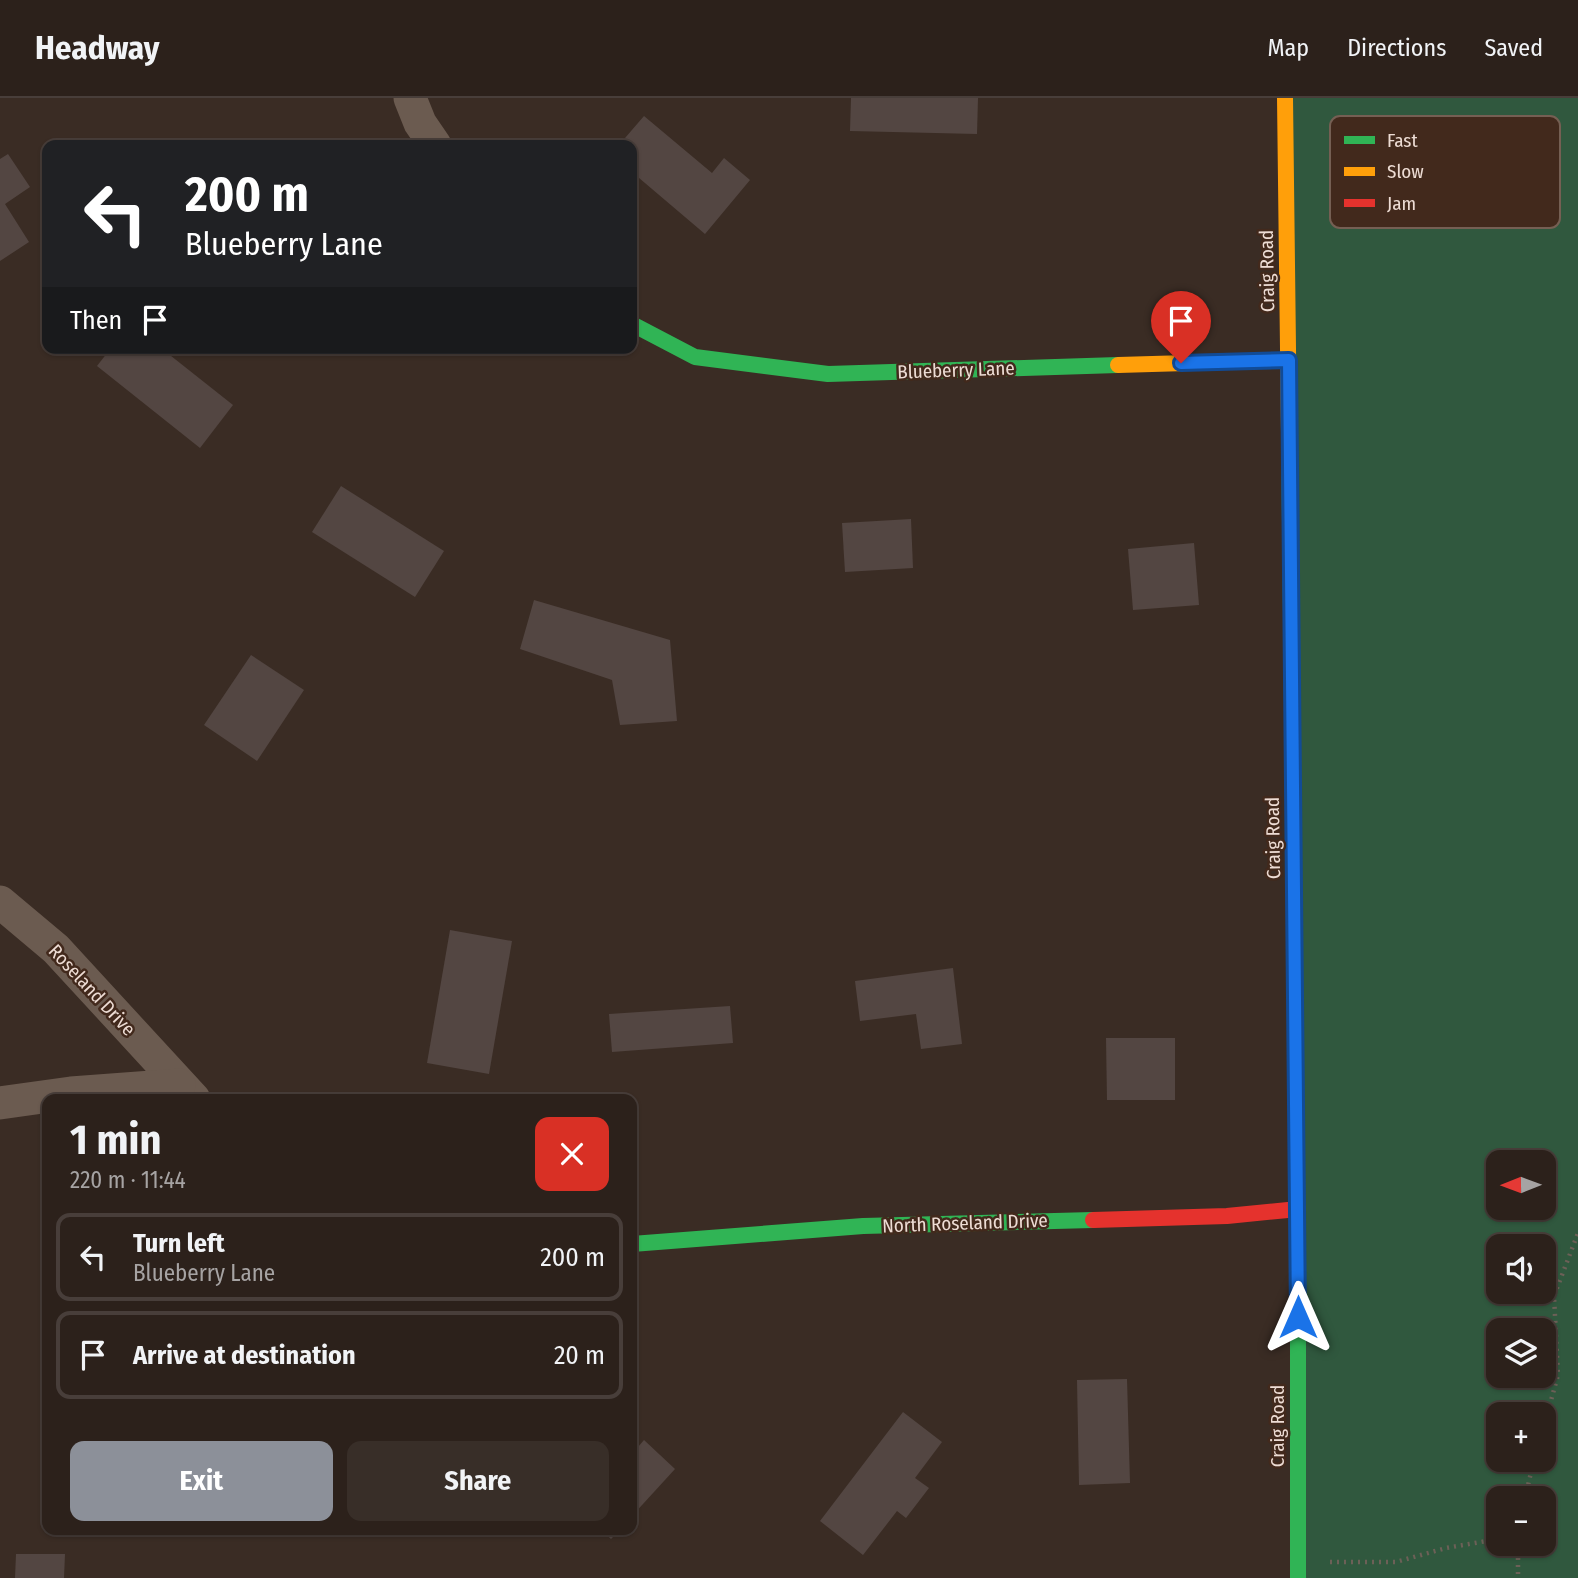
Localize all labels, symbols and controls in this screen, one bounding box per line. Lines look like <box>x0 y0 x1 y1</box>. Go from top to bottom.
text: Headway <box>35 28 159 68</box>
text: Map <box>1268 34 1309 62</box>
text: Directions <box>1347 34 1446 62</box>
text: Saved <box>1484 34 1543 62</box>
legend <box>1330 116 1560 228</box>
text: Fast <box>1387 129 1418 152</box>
text: Slow <box>1387 160 1424 183</box>
text: 200 m <box>185 165 309 224</box>
icon: left <box>70 168 161 259</box>
text: Jam <box>1387 192 1416 215</box>
text: Blueberry Lane <box>185 225 383 263</box>
street label: Craig Road <box>1255 230 1279 312</box>
pin <box>1151 291 1211 363</box>
icon: arrive <box>136 301 174 339</box>
icon: arrive <box>1162 302 1200 340</box>
text: Then <box>70 305 122 336</box>
street label: Blueberry Lane <box>897 356 1015 384</box>
street label: Craig Road <box>1261 797 1285 879</box>
street label: Roseland Drive <box>44 939 140 1041</box>
text: 1 min <box>70 1115 161 1165</box>
button: close <box>535 1117 609 1191</box>
north arrow <box>1486 1150 1556 1220</box>
map controls <box>1486 1150 1556 1556</box>
text: 220 m · 11:44 <box>70 1166 186 1194</box>
street label: North Roseland Drive <box>882 1209 1048 1237</box>
text: Turn left <box>133 1228 225 1259</box>
button: sound <box>1486 1234 1556 1304</box>
icon: left <box>74 1238 112 1276</box>
text: 200 m <box>540 1242 605 1273</box>
text: Blueberry Lane <box>133 1259 275 1287</box>
position arrow <box>1261 1280 1335 1354</box>
button: layers <box>1486 1318 1556 1388</box>
icon: arrive <box>74 1336 112 1374</box>
text: Arrive at destination <box>133 1340 356 1371</box>
text: 20 m <box>554 1340 605 1371</box>
street label: Craig Road <box>1266 1385 1289 1467</box>
button: + <box>1486 1402 1556 1472</box>
button: Exit <box>70 1441 333 1521</box>
button: Share <box>347 1441 609 1521</box>
button: − <box>1486 1486 1556 1556</box>

